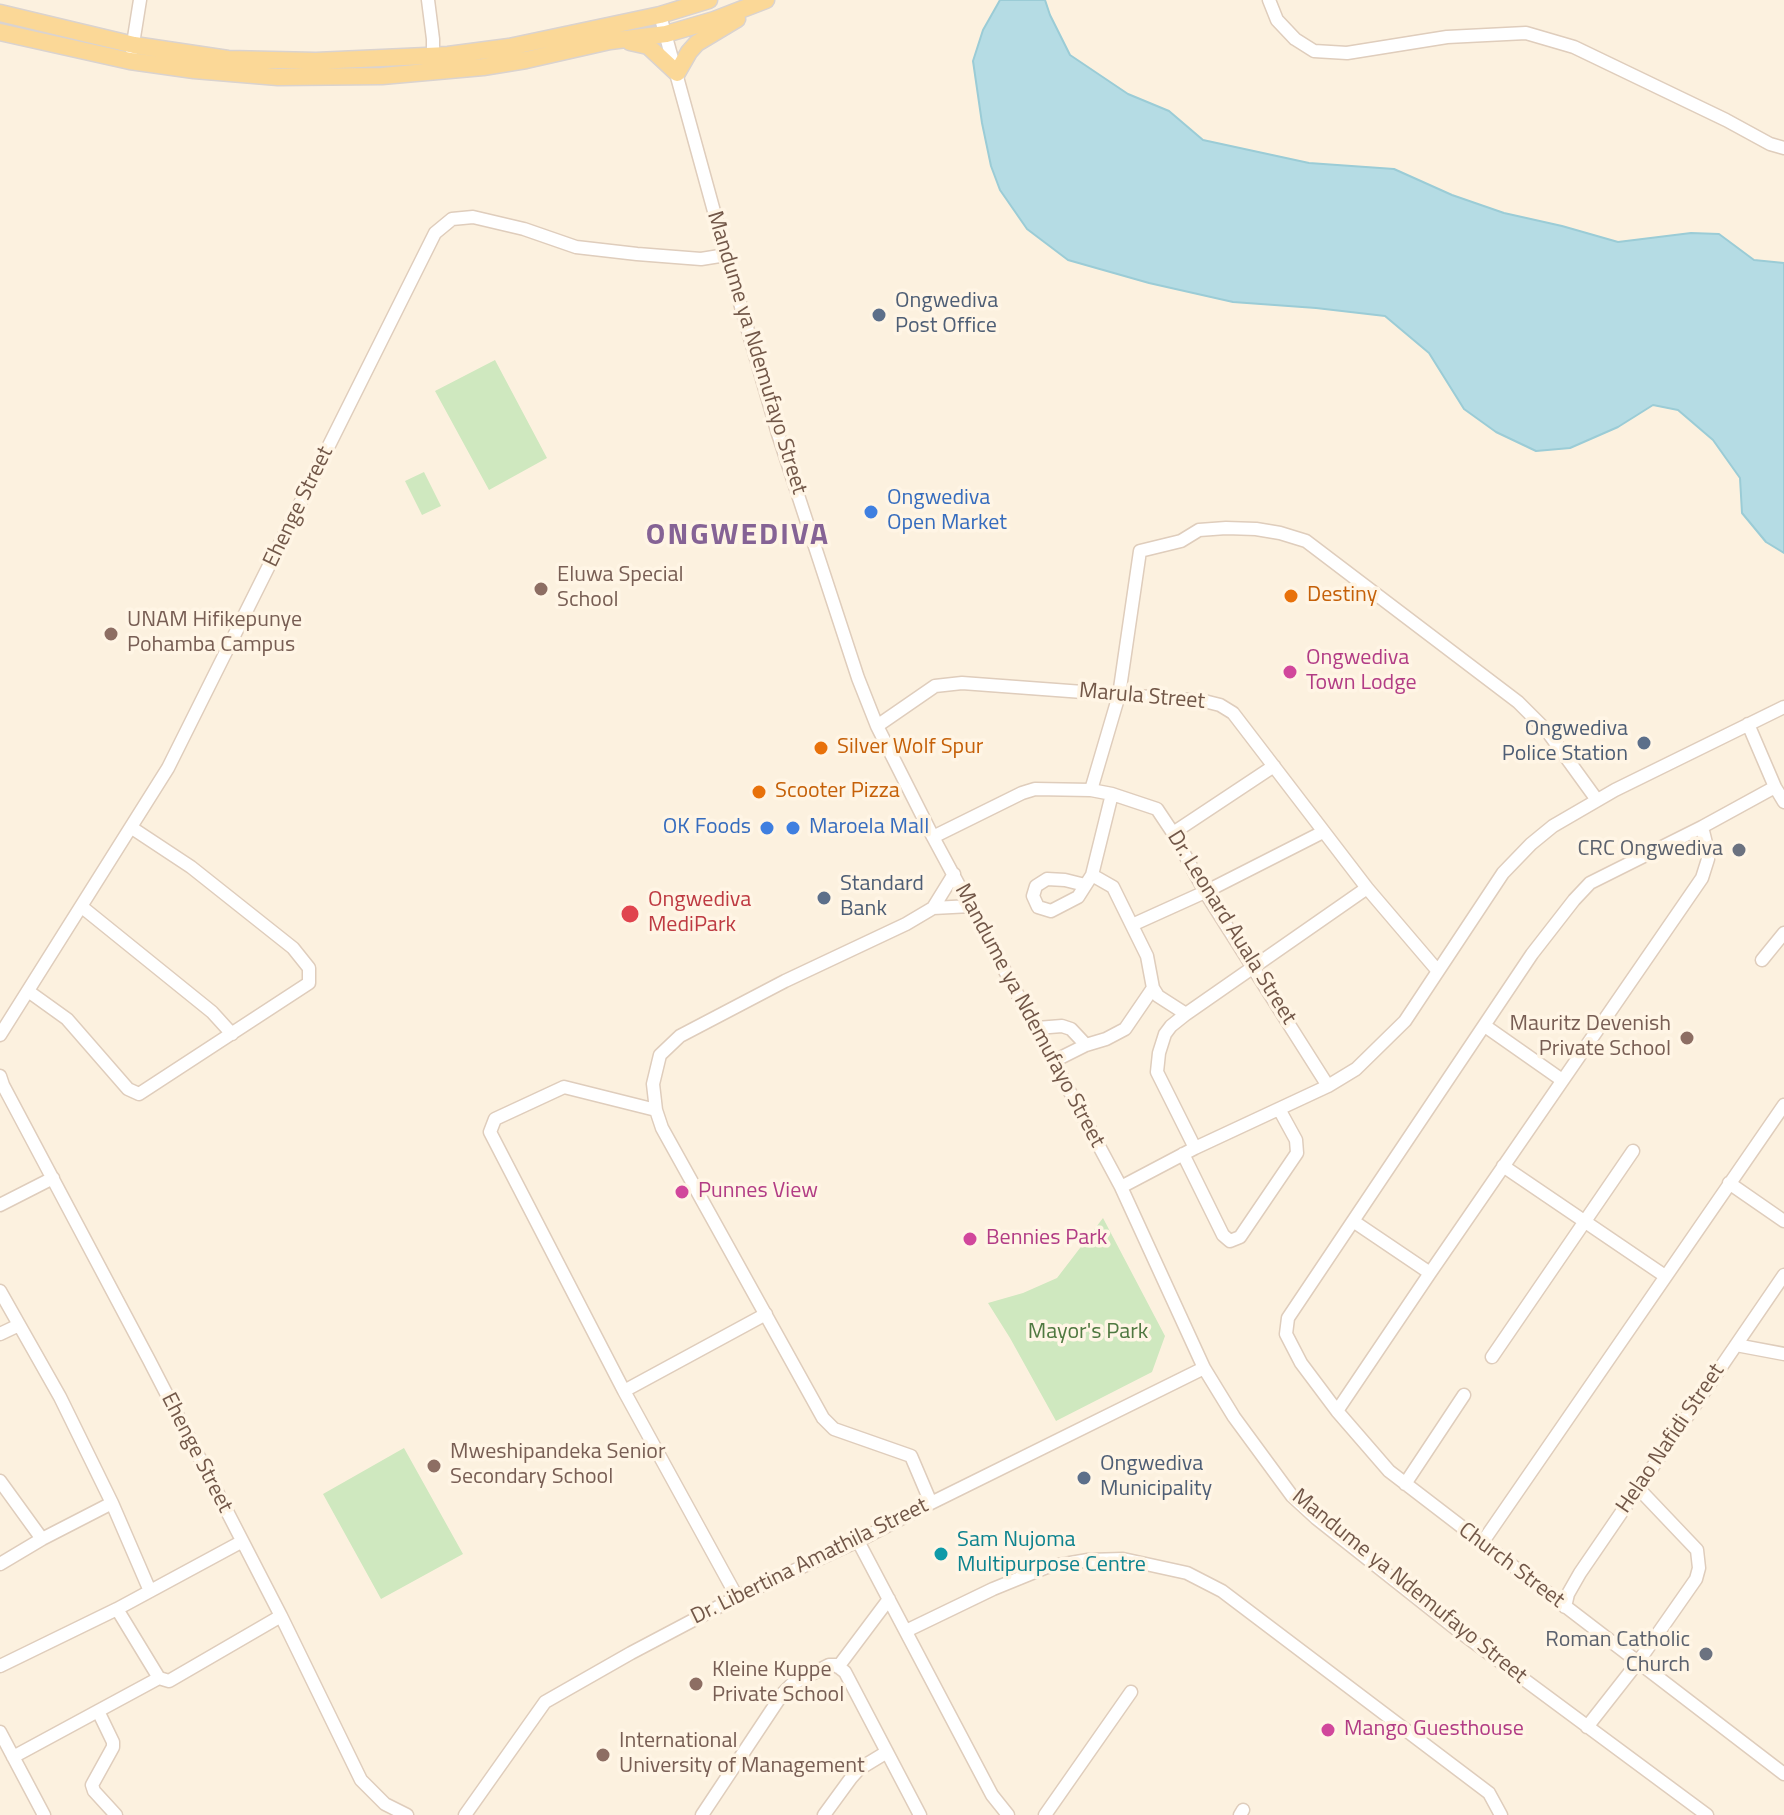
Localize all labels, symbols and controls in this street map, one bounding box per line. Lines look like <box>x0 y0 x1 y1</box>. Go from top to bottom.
street label: Mandume ya Ndemufayo Street <box>700 208 812 498</box>
place label: Ongwediva Post Office <box>895 289 998 340</box>
marker: Ongwediva Post Office <box>870 306 888 324</box>
street label: Ehenge Street <box>258 442 340 572</box>
place label: Ongwediva Open Market <box>887 486 1007 538</box>
marker: Ongwediva Open Market <box>862 503 880 521</box>
district label: ONGWEDIVA <box>646 519 830 555</box>
place label: Eluwa Special School <box>557 563 684 614</box>
marker: Eluwa Special School <box>532 580 550 598</box>
place label: Destiny <box>1307 583 1377 609</box>
marker: Destiny <box>1282 587 1300 605</box>
place label: UNAM Hifikepunye Pohamba Campus <box>127 608 302 660</box>
marker: UNAM Hifikepunye Pohamba Campus <box>102 625 120 643</box>
place label: Ongwediva Town Lodge <box>1306 646 1417 698</box>
marker: Ongwediva Town Lodge <box>1281 663 1299 681</box>
street label: Marula Street <box>1078 678 1206 716</box>
place label: Ongwediva Police Station <box>1502 717 1628 768</box>
marker: Ongwediva Police Station <box>1635 734 1653 752</box>
place label: Silver Wolf Spur <box>837 735 983 761</box>
marker: Silver Wolf Spur <box>812 739 830 757</box>
place label: Scooter Pizza <box>775 779 900 805</box>
marker: Scooter Pizza <box>750 783 768 801</box>
place label: OK Foods <box>663 815 751 841</box>
place label: Maroela Mall <box>809 815 929 841</box>
marker: OK Foods <box>758 819 776 837</box>
marker: Maroela Mall <box>784 819 802 837</box>
street label: Dr. Leonard Auala Street <box>1161 826 1301 1030</box>
place label: CRC Ongwediva <box>1577 837 1723 863</box>
marker: CRC Ongwediva <box>1730 841 1748 859</box>
place label: Standard Bank <box>840 872 924 924</box>
street label: Mandume ya Ndemufayo Street <box>948 880 1110 1152</box>
place label: Ongwediva MediPark <box>648 888 751 940</box>
marker: Standard Bank <box>815 889 833 907</box>
marker: Ongwediva MediPark <box>619 903 641 925</box>
place label: Mauritz Devenish Private School <box>1510 1012 1671 1064</box>
marker: Mauritz Devenish Private School <box>1678 1029 1696 1047</box>
place label: Punnes View <box>698 1179 818 1205</box>
marker: Punnes View <box>673 1183 691 1201</box>
place label: Bennies Park <box>986 1226 1107 1252</box>
marker: Bennies Park <box>961 1230 979 1248</box>
park label: Mayor's Park <box>1028 1320 1148 1346</box>
street label: Helao Nafidi Street <box>1611 1359 1731 1519</box>
street label: Ehenge Street <box>155 1389 237 1517</box>
place label: Mweshipandeka Senior Secondary School <box>450 1440 666 1492</box>
place label: Ongwediva Municipality <box>1100 1452 1212 1504</box>
marker: Mweshipandeka Senior Secondary School <box>425 1457 443 1475</box>
marker: Ongwediva Municipality <box>1075 1469 1093 1487</box>
street label: Mandume ya Ndemufayo Street <box>1286 1484 1532 1690</box>
street label: Dr. Libertina Amathila Street <box>687 1493 933 1631</box>
street label: Church Street <box>1453 1518 1569 1614</box>
place label: Sam Nujoma Multipurpose Centre <box>957 1528 1146 1580</box>
marker: Sam Nujoma Multipurpose Centre <box>932 1545 950 1563</box>
place label: Roman Catholic Church <box>1545 1628 1690 1680</box>
marker: Roman Catholic Church <box>1697 1645 1715 1663</box>
place label: Kleine Kuppe Private School <box>712 1658 844 1710</box>
marker: Kleine Kuppe Private School <box>687 1675 705 1693</box>
place label: Mango Guesthouse <box>1344 1717 1524 1743</box>
marker: Mango Guesthouse <box>1319 1721 1337 1739</box>
place label: International University of Management <box>619 1729 865 1780</box>
marker: International University of Management <box>594 1746 612 1764</box>

